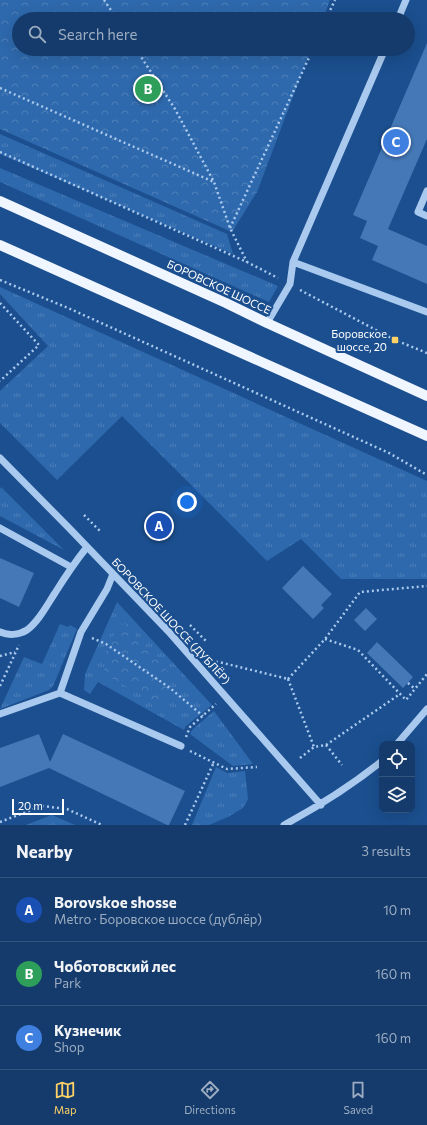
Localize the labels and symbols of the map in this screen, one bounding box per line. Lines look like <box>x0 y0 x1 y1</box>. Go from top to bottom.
pin: B <box>135 74 161 104</box>
pin: C <box>383 127 409 157</box>
street label: БОРОВСКОЕ ШОССЕ <box>165 257 273 316</box>
place label: Боровское шоссе, 20 <box>331 327 387 353</box>
marker: Боровское шоссе, 20 <box>390 335 400 345</box>
your location <box>177 492 197 512</box>
pin: A <box>146 511 172 541</box>
street label: БОРОВСКОЕ ШОССЕ (ДУБЛЁР) <box>109 554 234 686</box>
scale bar <box>12 797 64 816</box>

